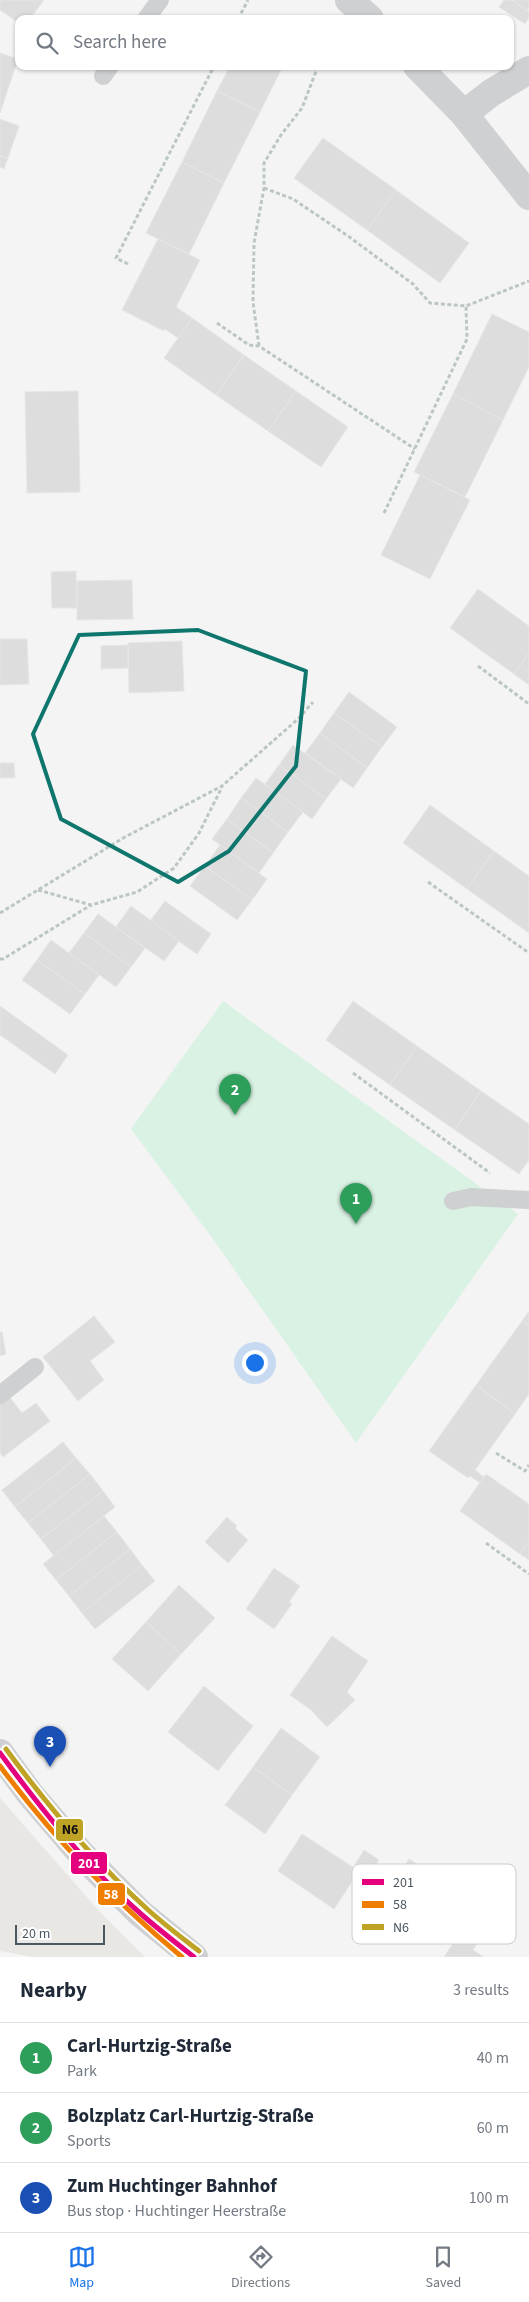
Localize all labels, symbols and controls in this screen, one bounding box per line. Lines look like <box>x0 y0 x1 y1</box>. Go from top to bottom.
search box <box>15 15 514 70</box>
icon: search <box>33 29 61 57</box>
text: Search here <box>73 29 167 56</box>
pin: 2 <box>219 1074 251 1115</box>
pin: 1 <box>340 1183 372 1224</box>
your location <box>242 1350 268 1376</box>
pin: 3 <box>34 1726 66 1767</box>
line badge: N6 <box>55 1818 84 1842</box>
text: N6 <box>62 1820 78 1840</box>
line badge: 201 <box>70 1851 108 1875</box>
text: 201 <box>78 1854 100 1874</box>
legend <box>352 1864 516 1944</box>
text: 201 <box>393 1873 414 1893</box>
line badge: 58 <box>97 1882 126 1906</box>
text: 58 <box>104 1885 118 1905</box>
text: 58 <box>393 1895 407 1915</box>
text: N6 <box>393 1918 409 1938</box>
scale bar <box>15 1922 105 1945</box>
text: 20 m <box>22 1924 50 1944</box>
text: Nearby <box>20 1975 87 2005</box>
text: 3 results <box>453 1979 509 2001</box>
text: Carl-Hurtzig-Straße <box>67 2033 232 2060</box>
text: 1 <box>32 2047 40 2069</box>
text: 40 m <box>477 2047 509 2069</box>
text: Park <box>67 2060 97 2082</box>
text: Bolzplatz Carl-Hurtzig-Straße <box>67 2103 314 2130</box>
text: 2 <box>32 2117 40 2139</box>
text: 60 m <box>477 2117 509 2139</box>
text: Sports <box>67 2130 111 2152</box>
text: Zum Huchtinger Bahnhof <box>67 2173 277 2200</box>
text: 3 <box>32 2187 40 2209</box>
text: 100 m <box>469 2187 509 2209</box>
text: Bus stop · Huchtinger Heerstraße <box>67 2200 286 2222</box>
tab: Map <box>68 2243 96 2293</box>
tab: Directions <box>231 2243 290 2293</box>
tab: Saved <box>426 2243 461 2293</box>

